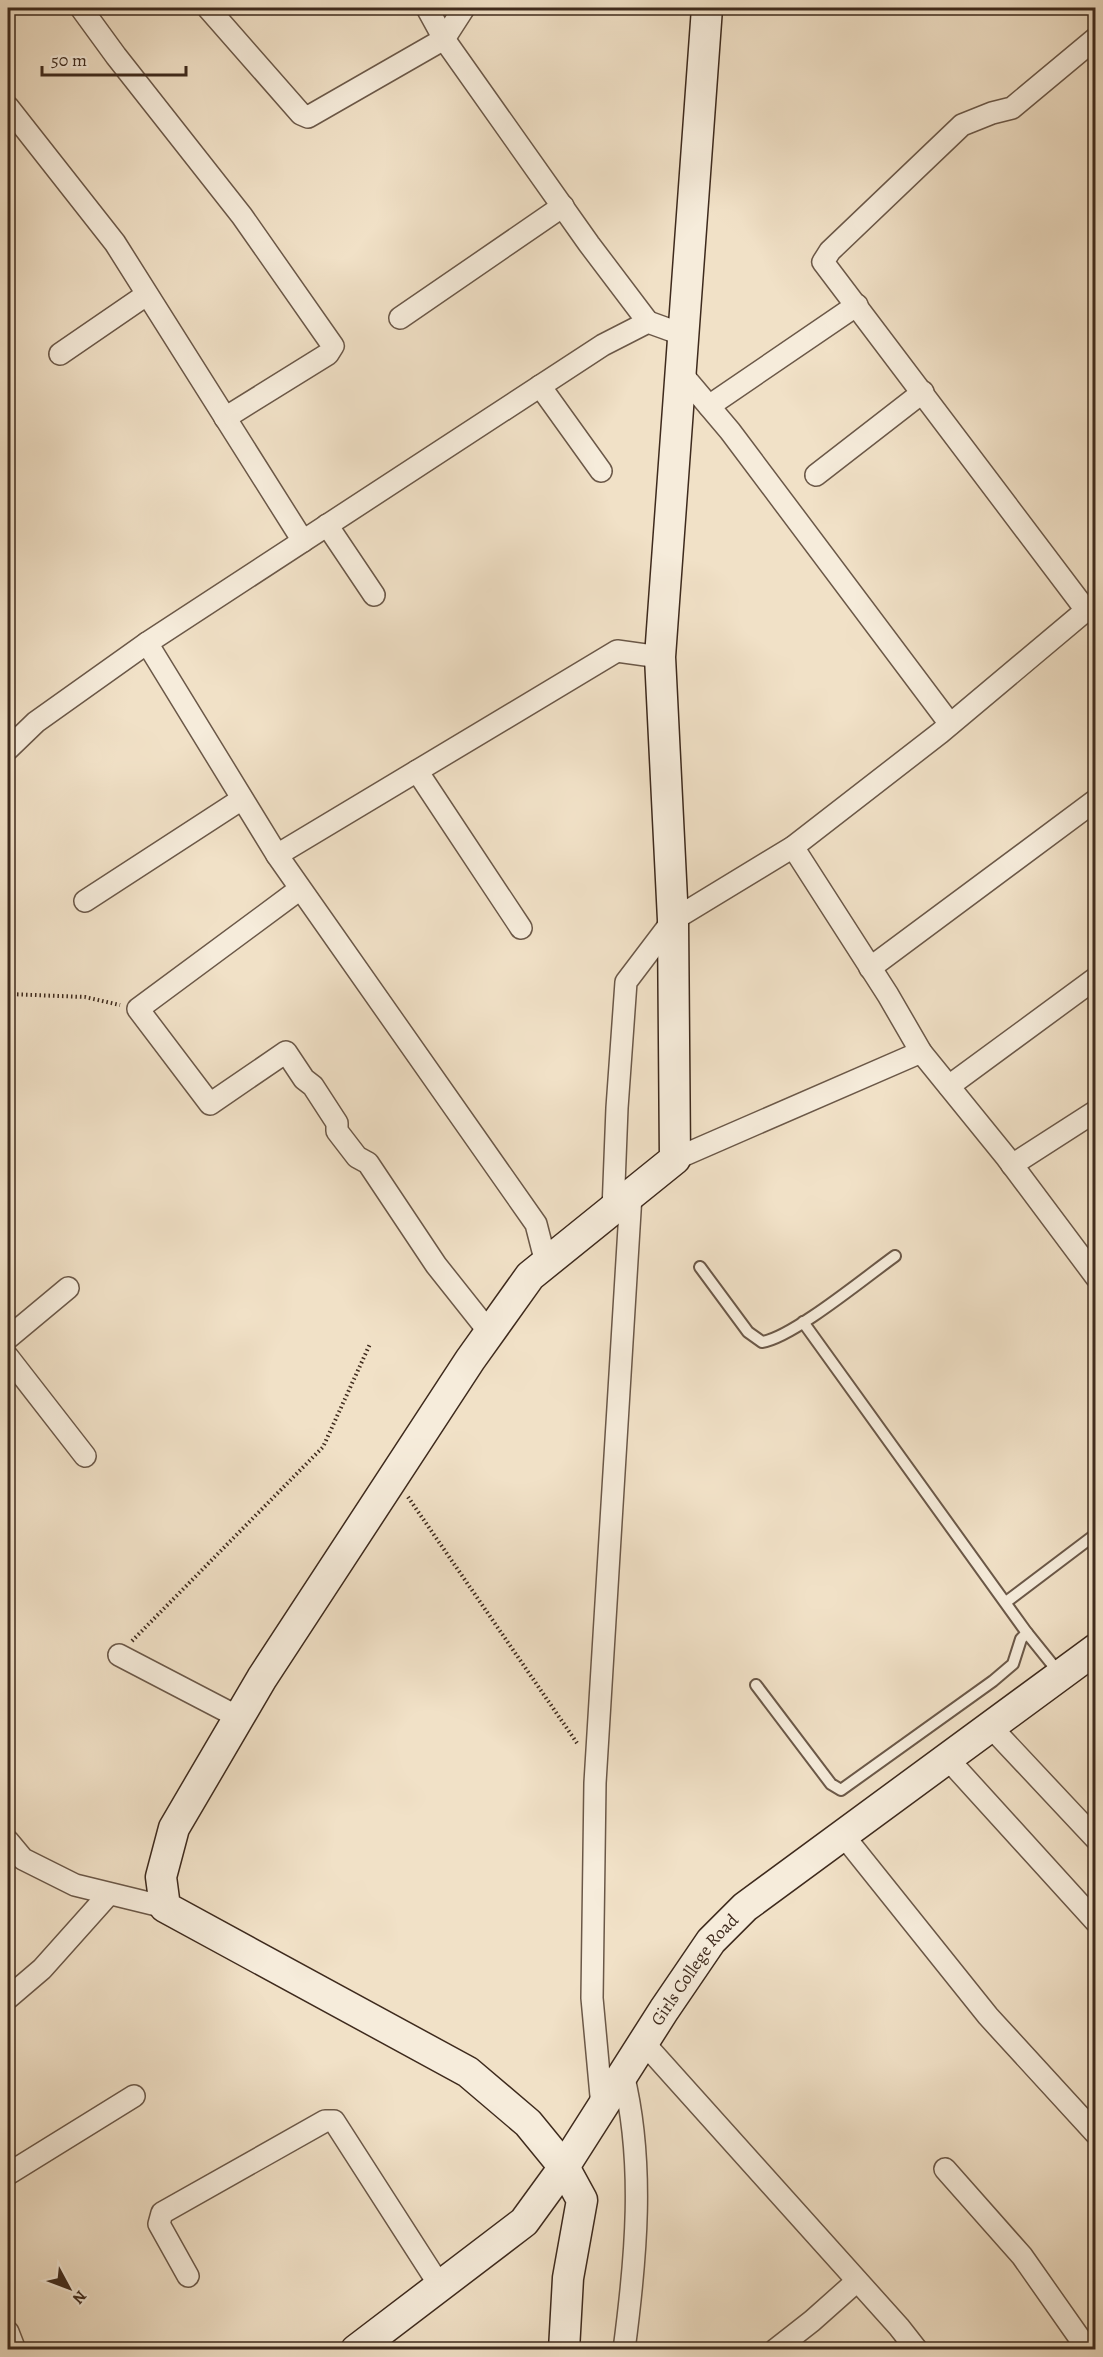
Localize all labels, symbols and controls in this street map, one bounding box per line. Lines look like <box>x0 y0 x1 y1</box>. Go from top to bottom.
scale bar <box>42 39 186 77</box>
text: 50 m <box>51 48 87 72</box>
street label: Girls College Road <box>645 1908 744 2030</box>
north arrow <box>39 2258 99 2318</box>
text: N <box>67 2286 92 2309</box>

